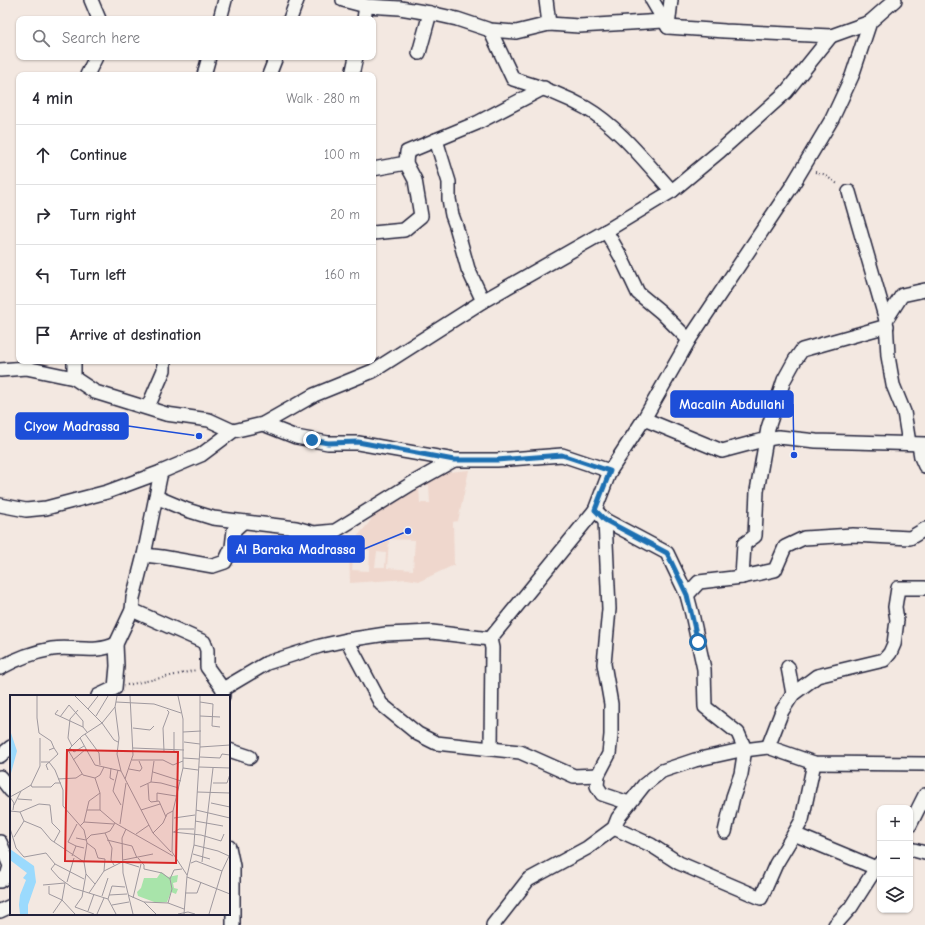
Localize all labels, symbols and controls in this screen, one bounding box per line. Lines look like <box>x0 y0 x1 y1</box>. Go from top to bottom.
search box <box>16 16 376 60</box>
icon: search <box>30 27 52 49</box>
text: Search here <box>62 29 140 47</box>
text: 4 min <box>32 89 73 108</box>
text: Walk · 280 m <box>286 91 360 106</box>
icon: ahead <box>32 144 54 166</box>
text: Continue <box>70 146 127 164</box>
text: 100 m <box>324 147 360 162</box>
icon: right <box>32 204 54 226</box>
text: Turn right <box>70 206 136 224</box>
text: 20 m <box>330 207 360 222</box>
icon: left <box>32 264 54 286</box>
text: Turn left <box>70 266 126 284</box>
text: 160 m <box>325 267 360 282</box>
icon: arrive <box>32 324 54 346</box>
text: Arrive at destination <box>70 326 201 344</box>
callout: Macalin Abdullahi <box>671 391 793 417</box>
text: Macalin Abdullahi <box>679 396 785 413</box>
callout: Ciyow Madrassa <box>16 413 128 439</box>
text: Ciyow Madrassa <box>24 418 120 435</box>
route end <box>303 431 321 449</box>
callout: Al Baraka Madrassa <box>228 536 364 562</box>
text: Al Baraka Madrassa <box>236 541 356 558</box>
route start <box>689 633 707 651</box>
inset map <box>10 695 230 915</box>
map controls <box>877 805 913 913</box>
button: + <box>877 805 913 841</box>
button: − <box>877 841 913 877</box>
button: layers <box>877 877 913 913</box>

